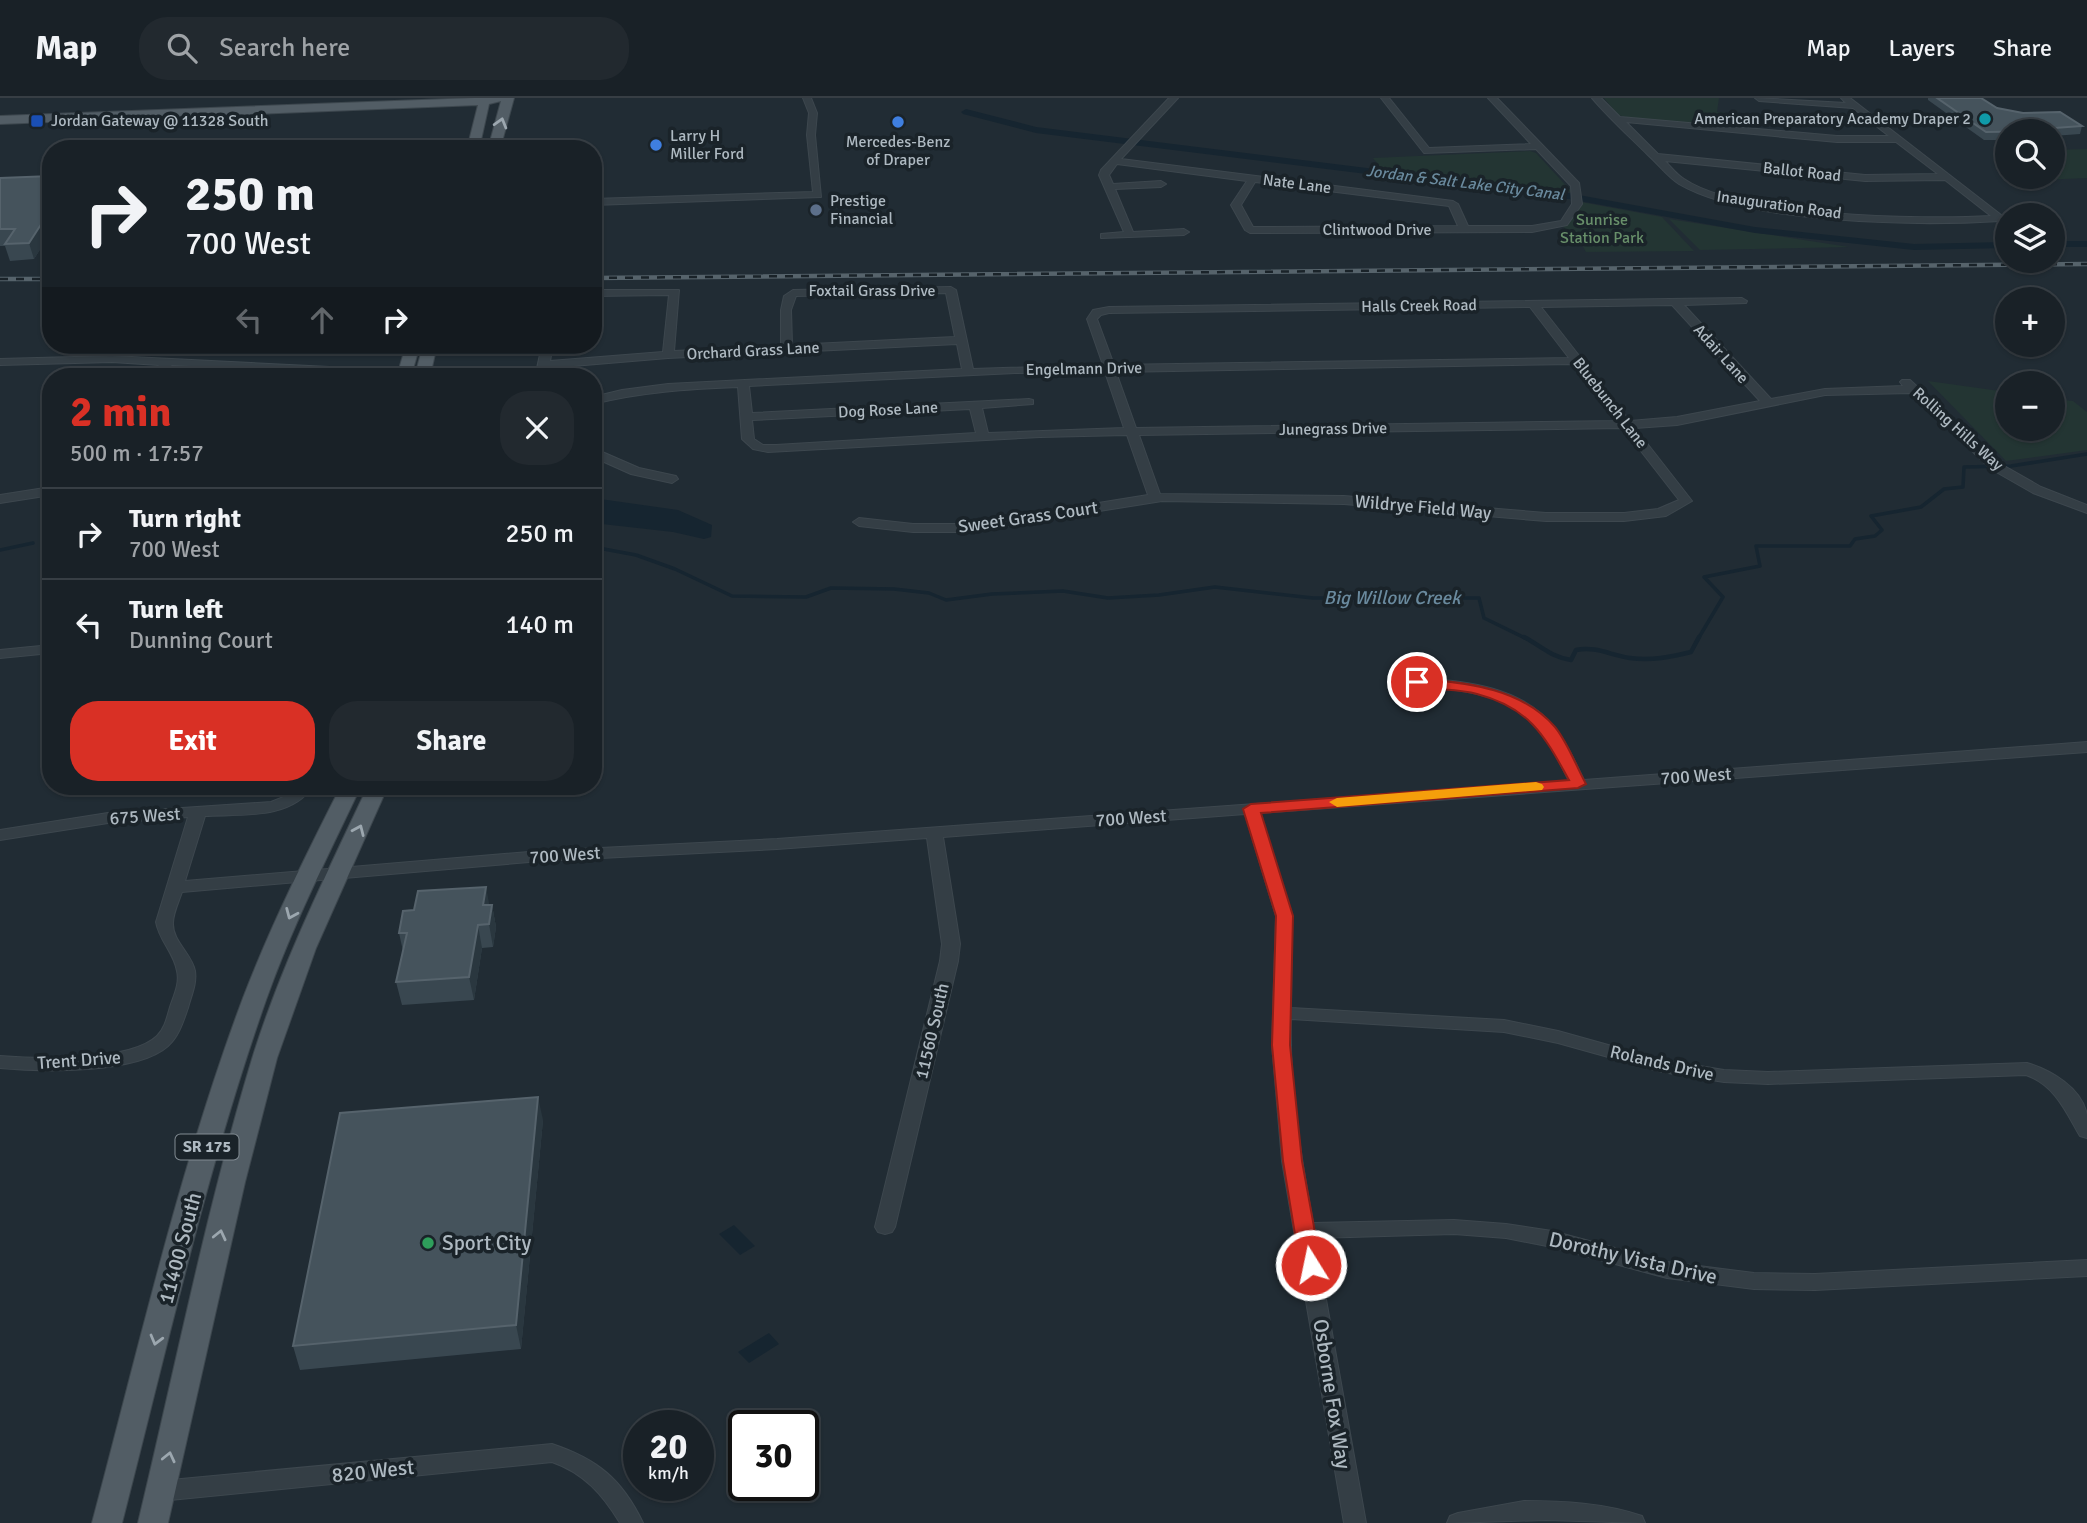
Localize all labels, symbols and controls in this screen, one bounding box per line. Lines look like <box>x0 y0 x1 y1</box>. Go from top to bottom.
search box <box>139 17 629 80</box>
text: Map <box>35 28 97 69</box>
icon: search <box>163 29 201 67</box>
text: Search here <box>219 32 350 64</box>
text: Map <box>1806 33 1851 63</box>
text: Layers <box>1889 33 1955 63</box>
text: Share <box>1993 33 2052 63</box>
place label: American Preparatory Academy Draper 2 <box>1694 109 1971 129</box>
place label: Jordan Gateway @ 11328 South <box>51 111 269 131</box>
marker: American Preparatory Academy Draper 2 <box>1977 111 1993 127</box>
marker: Jordan Gateway @ 11328 South <box>29 113 45 129</box>
marker: Mercedes-Benz of Draper <box>890 114 906 130</box>
one-way arrow <box>493 118 508 130</box>
map controls <box>1995 119 2065 441</box>
button: search <box>1995 119 2065 189</box>
place label: Larry H Miller Ford <box>670 126 744 164</box>
place label: Mercedes-Benz of Draper <box>846 132 950 170</box>
marker: Larry H Miller Ford <box>648 137 664 153</box>
street label: Ballot Road <box>1762 158 1842 186</box>
water label: Jordan & Salt Lake City Canal <box>1365 161 1566 205</box>
text: 250 m <box>185 164 315 224</box>
icon: right <box>70 168 161 259</box>
street label: Nate Lane <box>1262 170 1332 198</box>
street label: Inauguration Road <box>1715 186 1843 224</box>
place label: Prestige Financial <box>830 191 893 229</box>
marker: Prestige Financial <box>808 202 824 218</box>
button: layers <box>1995 203 2065 273</box>
park label: Sunrise Station Park <box>1560 210 1644 248</box>
street label: Clintwood Drive <box>1323 220 1431 240</box>
text: 700 West <box>185 224 311 263</box>
street label: Foxtail Grass Drive <box>808 281 936 301</box>
button: + <box>1995 287 2065 357</box>
street label: Halls Creek Road <box>1361 295 1477 317</box>
icon: left <box>230 301 268 339</box>
icon: ahead <box>303 301 341 339</box>
icon: right <box>376 301 414 339</box>
street label: Adair Lane <box>1689 320 1753 388</box>
street label: Orchard Grass Lane <box>686 338 820 364</box>
street label: Bluebunch Lane <box>1568 354 1652 452</box>
street label: Engelmann Drive <box>1026 358 1142 380</box>
button: − <box>1995 371 2065 441</box>
street label: Rolling Hills Way <box>1909 383 2008 475</box>
text: 2 min <box>70 387 171 438</box>
button: close <box>500 391 574 465</box>
street label: Dog Rose Lane <box>838 397 938 423</box>
street label: Junegrass Drive <box>1279 418 1387 440</box>
text: 500 m · 17:57 <box>70 439 204 468</box>
street label: Wildrye Field Way <box>1354 490 1493 524</box>
street label: Sweet Grass Court <box>957 496 1099 538</box>
text: Turn right <box>129 503 241 535</box>
icon: right <box>70 515 108 553</box>
text: 250 m <box>505 518 574 550</box>
text: 700 West <box>129 535 220 564</box>
water label: Big Willow Creek <box>1323 586 1462 610</box>
text: Turn left <box>129 594 223 626</box>
icon: left <box>70 606 108 644</box>
text: 140 m <box>505 609 574 641</box>
text: Dunning Court <box>129 626 273 655</box>
pin <box>1387 652 1447 712</box>
icon: arrive <box>1398 663 1436 701</box>
button: Exit <box>70 701 315 781</box>
button: Share <box>329 701 574 781</box>
street label: 700 West <box>1660 763 1732 789</box>
street label: 675 West <box>109 803 181 829</box>
street label: 700 West <box>1095 805 1167 831</box>
one-way arrow <box>350 825 364 837</box>
street label: 700 West <box>529 842 601 868</box>
one-way arrow <box>285 907 299 919</box>
street label: 11560 South <box>910 981 954 1081</box>
street label: Rolands Drive <box>1608 1040 1716 1086</box>
street label: Trent Drive <box>37 1046 121 1074</box>
road number: SR 175 <box>176 1134 238 1160</box>
street label: 11400 South <box>153 1189 207 1307</box>
street label: Dorothy Vista Drive <box>1546 1226 1720 1290</box>
position arrow <box>1274 1228 1348 1302</box>
one-way arrow <box>212 1229 226 1241</box>
place label: Sport City <box>442 1230 532 1256</box>
marker: Sport City <box>420 1235 436 1251</box>
street label: Osborne Fox Way <box>1307 1317 1357 1471</box>
one-way arrow <box>150 1334 164 1346</box>
speed limit sign: 30 <box>728 1410 819 1501</box>
text: 20 <box>650 1425 687 1468</box>
one-way arrow <box>160 1451 175 1463</box>
street label: 820 West <box>331 1454 415 1488</box>
text: km/h <box>648 1462 689 1484</box>

